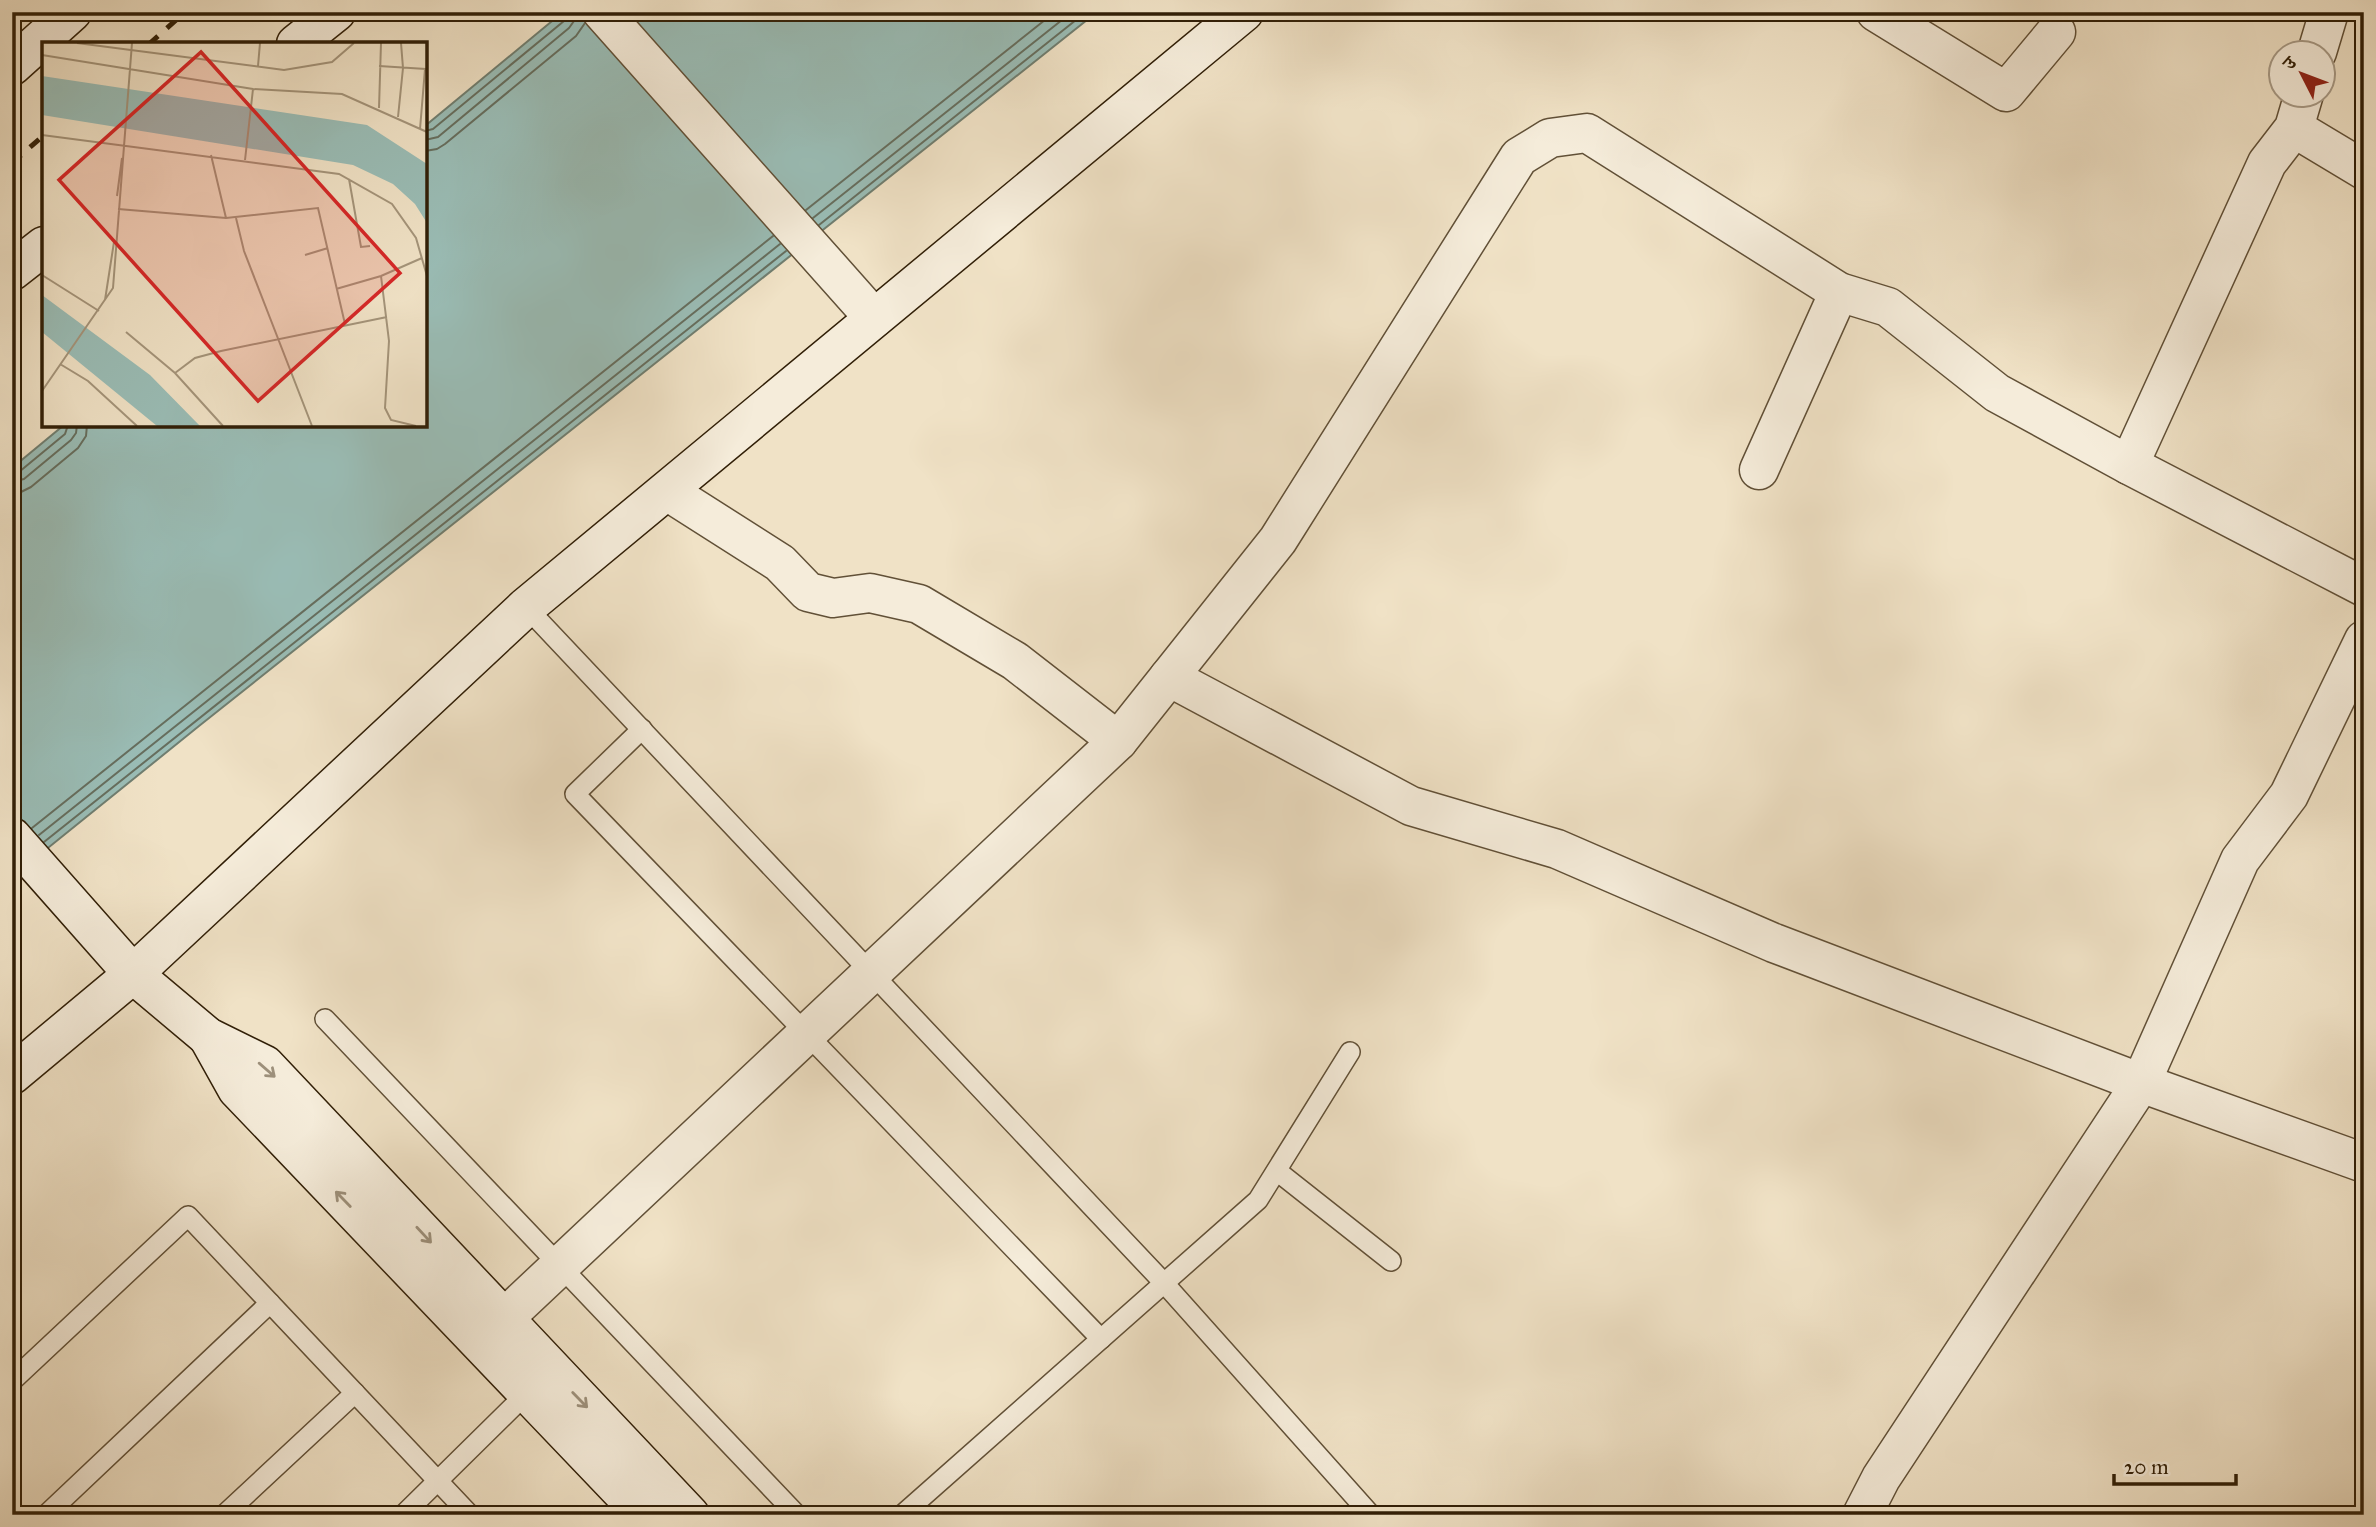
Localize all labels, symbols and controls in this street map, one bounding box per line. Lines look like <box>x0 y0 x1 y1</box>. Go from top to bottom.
north arrow <box>2268 38 2338 108</box>
inset map <box>42 42 427 427</box>
text: उ <box>2277 51 2302 76</box>
one-way arrow <box>258 1062 276 1078</box>
one-way arrow <box>334 1191 351 1208</box>
one-way arrow <box>415 1226 432 1243</box>
one-way arrow <box>572 1391 589 1408</box>
scale bar <box>2114 1443 2236 1487</box>
text: 20 m <box>2124 1454 2169 1480</box>

